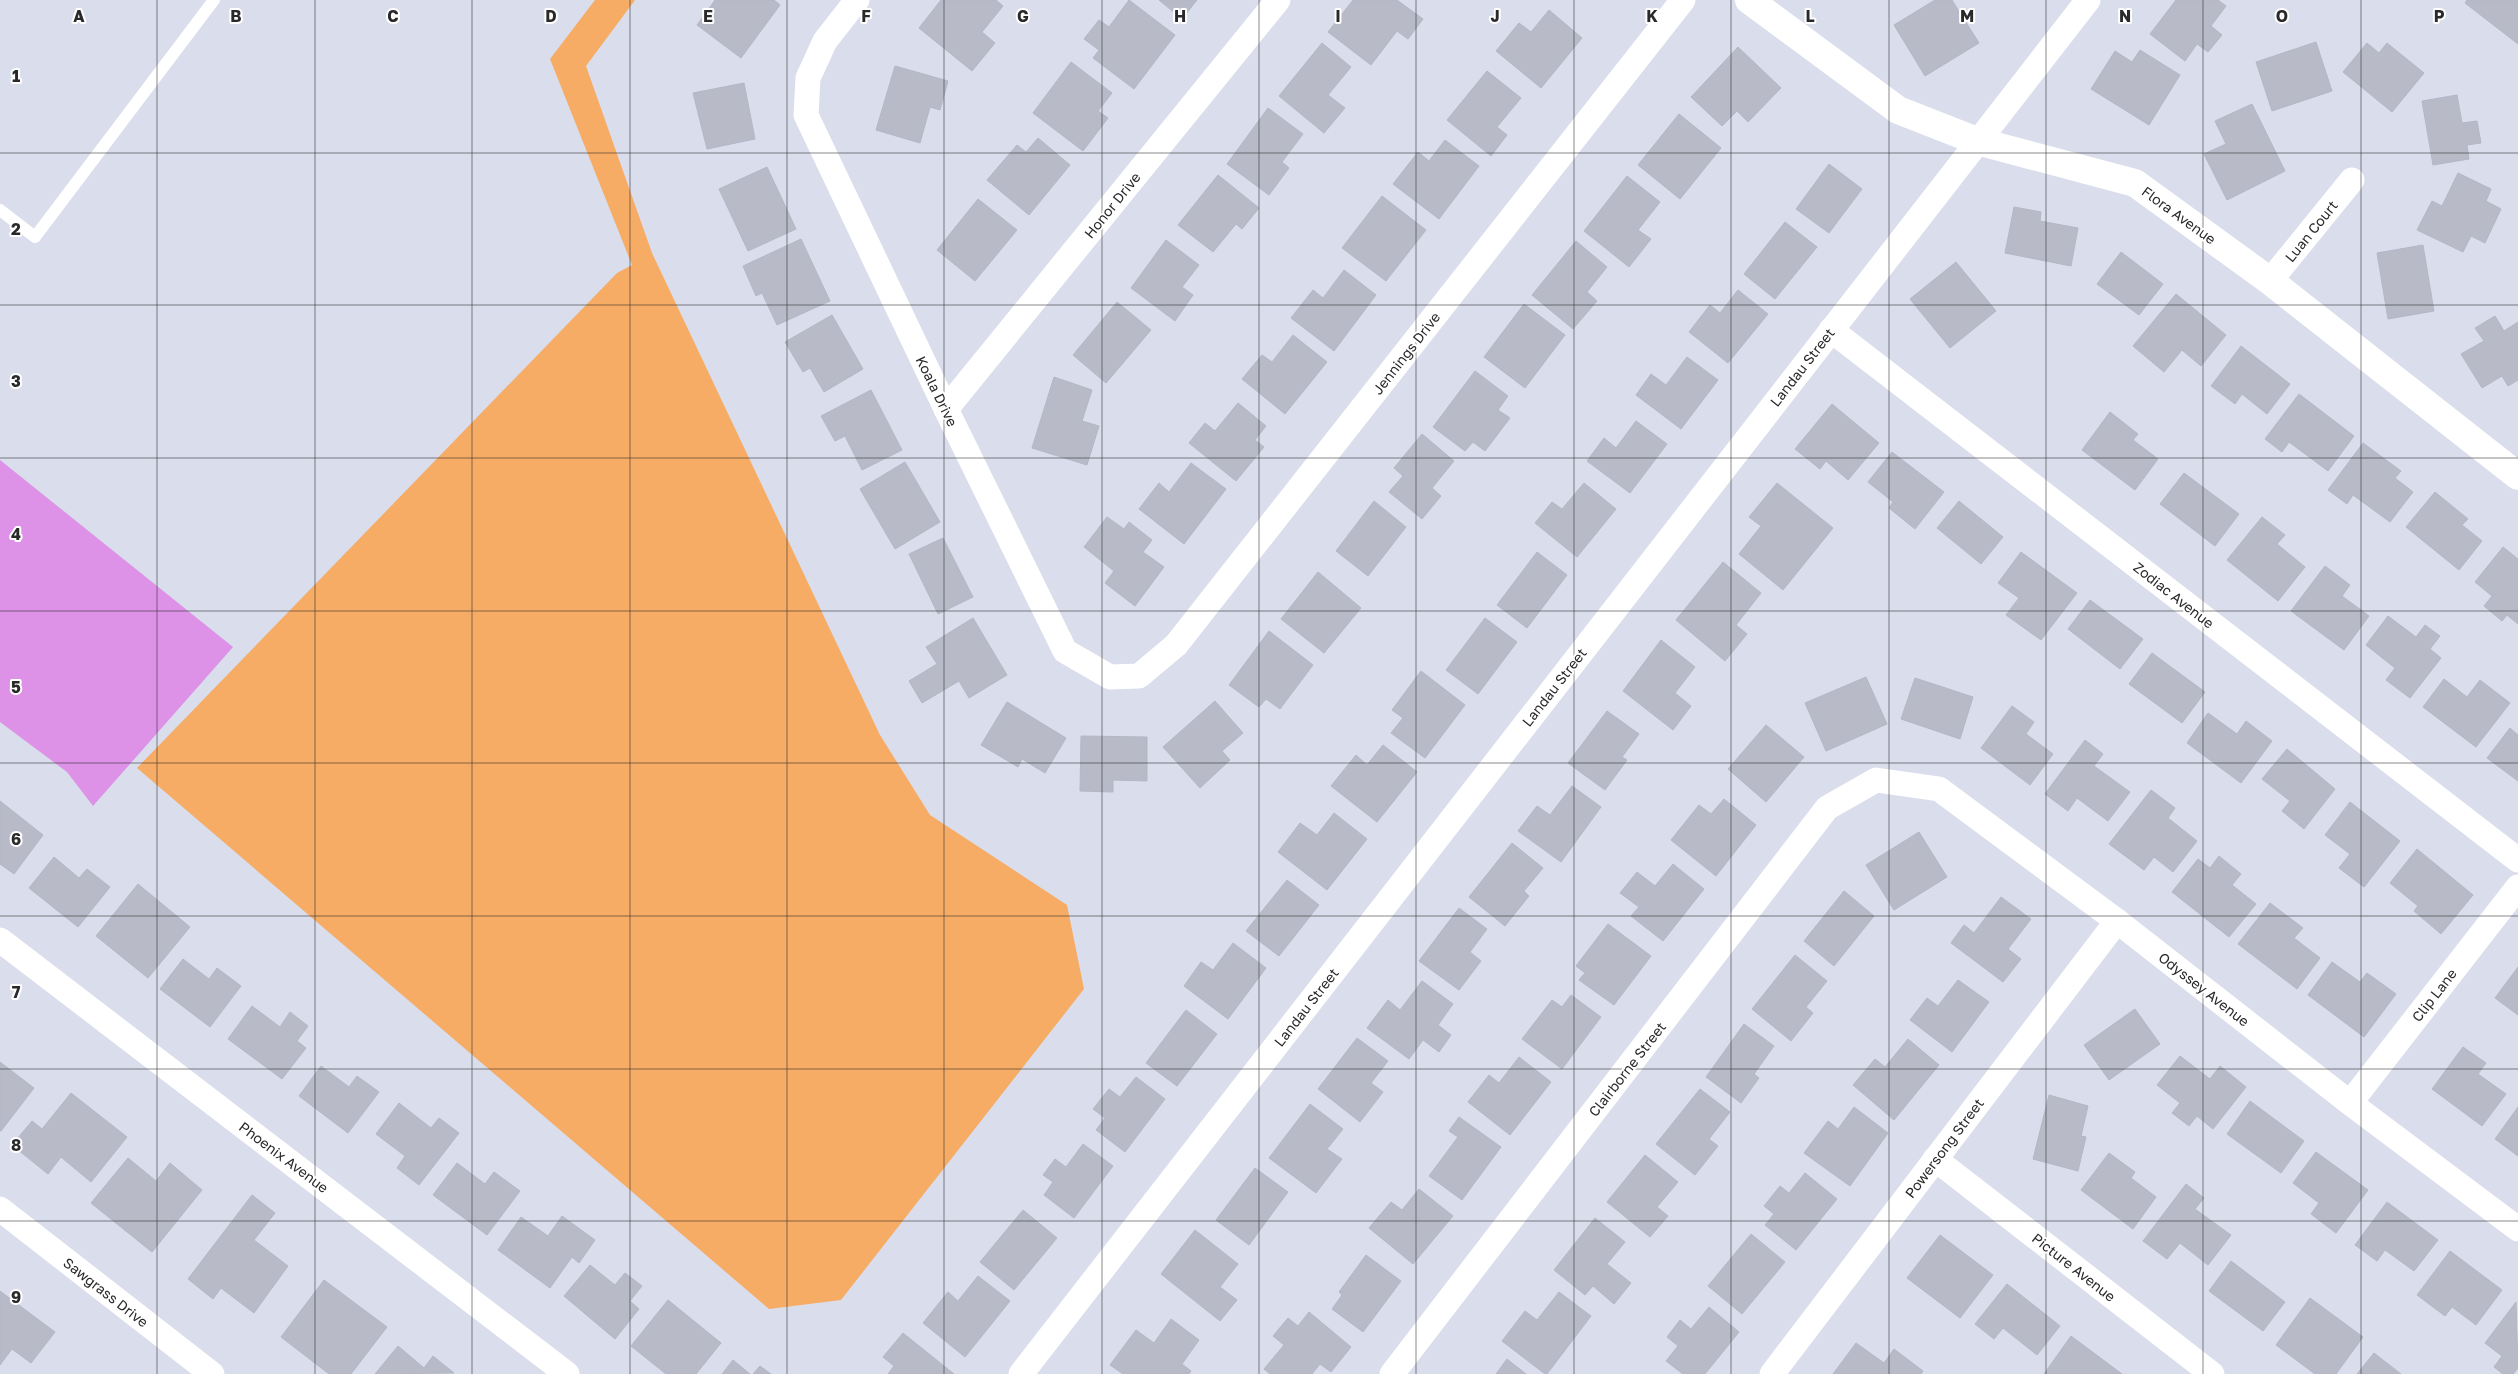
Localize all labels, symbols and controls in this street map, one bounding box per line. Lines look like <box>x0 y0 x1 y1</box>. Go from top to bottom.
text: A <box>73 6 85 26</box>
text: B <box>230 6 242 26</box>
text: C <box>387 6 399 26</box>
text: D <box>545 6 557 26</box>
text: E <box>703 6 713 26</box>
text: F <box>861 6 871 26</box>
text: G <box>1017 6 1029 26</box>
text: H <box>1174 6 1186 26</box>
text: I <box>1335 6 1341 26</box>
text: J <box>1490 6 1500 26</box>
text: K <box>1646 6 1658 26</box>
text: L <box>1805 6 1815 26</box>
text: M <box>1960 6 1974 26</box>
text: N <box>2119 6 2131 26</box>
text: O <box>2276 6 2288 26</box>
text: P <box>2434 6 2445 26</box>
text: 1 <box>12 66 20 86</box>
street label: Honor Drive <box>1080 169 1144 241</box>
street label: Flora Avenue <box>2139 182 2219 248</box>
street label: Luan Court <box>2281 197 2341 265</box>
text: 2 <box>11 219 21 239</box>
street label: Jennings Drive <box>1369 308 1443 398</box>
street label: Landau Street <box>1766 325 1838 409</box>
street label: Koala Drive <box>913 353 961 429</box>
text: 3 <box>11 371 21 391</box>
text: 4 <box>11 524 21 544</box>
street label: Zodiac Avenue <box>2130 558 2218 632</box>
street label: Landau Street <box>1518 645 1590 729</box>
text: 5 <box>11 677 21 697</box>
text: 6 <box>11 829 21 849</box>
street label: Odyssey Avenue <box>2155 948 2253 1030</box>
street label: Landau Street <box>1270 965 1342 1049</box>
street label: Clip Lane <box>2408 965 2460 1025</box>
text: 7 <box>12 982 21 1002</box>
street label: Clairborne Street <box>1585 1018 1669 1120</box>
street label: Powersong Street <box>1901 1095 1987 1201</box>
street label: Phoenix Avenue <box>236 1118 332 1196</box>
text: 8 <box>11 1135 21 1155</box>
street label: Picture Avenue <box>2029 1229 2119 1305</box>
street label: Sawgrass Drive <box>60 1254 152 1330</box>
text: 9 <box>11 1287 21 1307</box>

